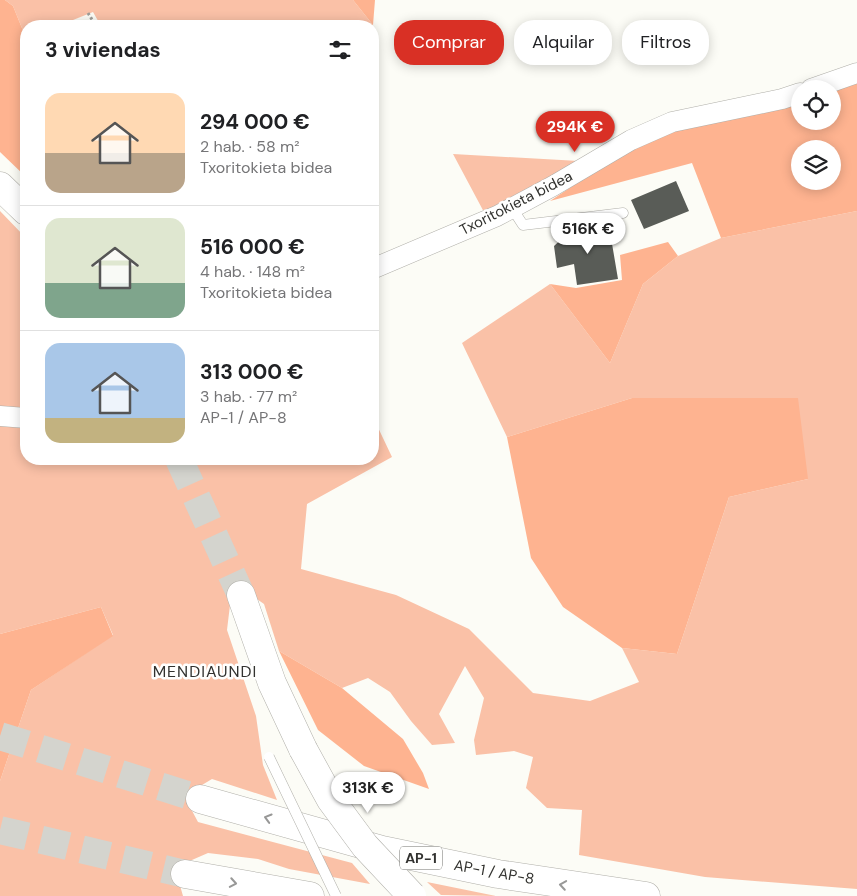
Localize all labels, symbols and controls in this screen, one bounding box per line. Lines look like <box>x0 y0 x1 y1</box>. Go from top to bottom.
chip: Comprar <box>394 20 504 65</box>
chip: Alquilar <box>514 20 612 65</box>
chip: Filtros <box>622 20 709 65</box>
text: 3 viviendas <box>45 36 161 64</box>
icon: filters <box>326 36 354 64</box>
map controls <box>791 80 841 190</box>
button: locate <box>791 80 841 130</box>
text: 294 000 € <box>200 108 310 136</box>
pin: 294K € <box>534 110 616 153</box>
icon: home <box>85 113 145 173</box>
text: 294K € <box>547 116 603 137</box>
text: 2 hab. · 58 m² <box>200 136 300 157</box>
button: layers <box>791 140 841 190</box>
text: Txoritokieta bidea <box>200 157 332 178</box>
street label: Txoritokieta bidea <box>456 166 576 240</box>
pin: 516K € <box>547 212 629 255</box>
text: 516K € <box>562 218 614 239</box>
text: 516 000 € <box>200 233 305 261</box>
icon: home <box>85 238 145 298</box>
text: 4 hab. · 148 m² <box>200 261 305 282</box>
text: Txoritokieta bidea <box>200 282 332 303</box>
text: 313 000 € <box>200 358 304 386</box>
icon: home <box>85 363 145 423</box>
text: 3 hab. · 77 m² <box>200 386 297 407</box>
text: AP-1 / AP-8 <box>200 407 287 428</box>
district label: MENDIAUNDI <box>153 661 257 682</box>
pin: 313K € <box>327 772 409 814</box>
text: 313K € <box>342 777 394 798</box>
one-way arrow <box>265 814 273 824</box>
road number: AP-1 <box>400 846 442 870</box>
street label: AP-1 / AP-8 <box>452 855 536 889</box>
one-way arrow <box>228 877 237 887</box>
one-way arrow <box>559 880 567 890</box>

